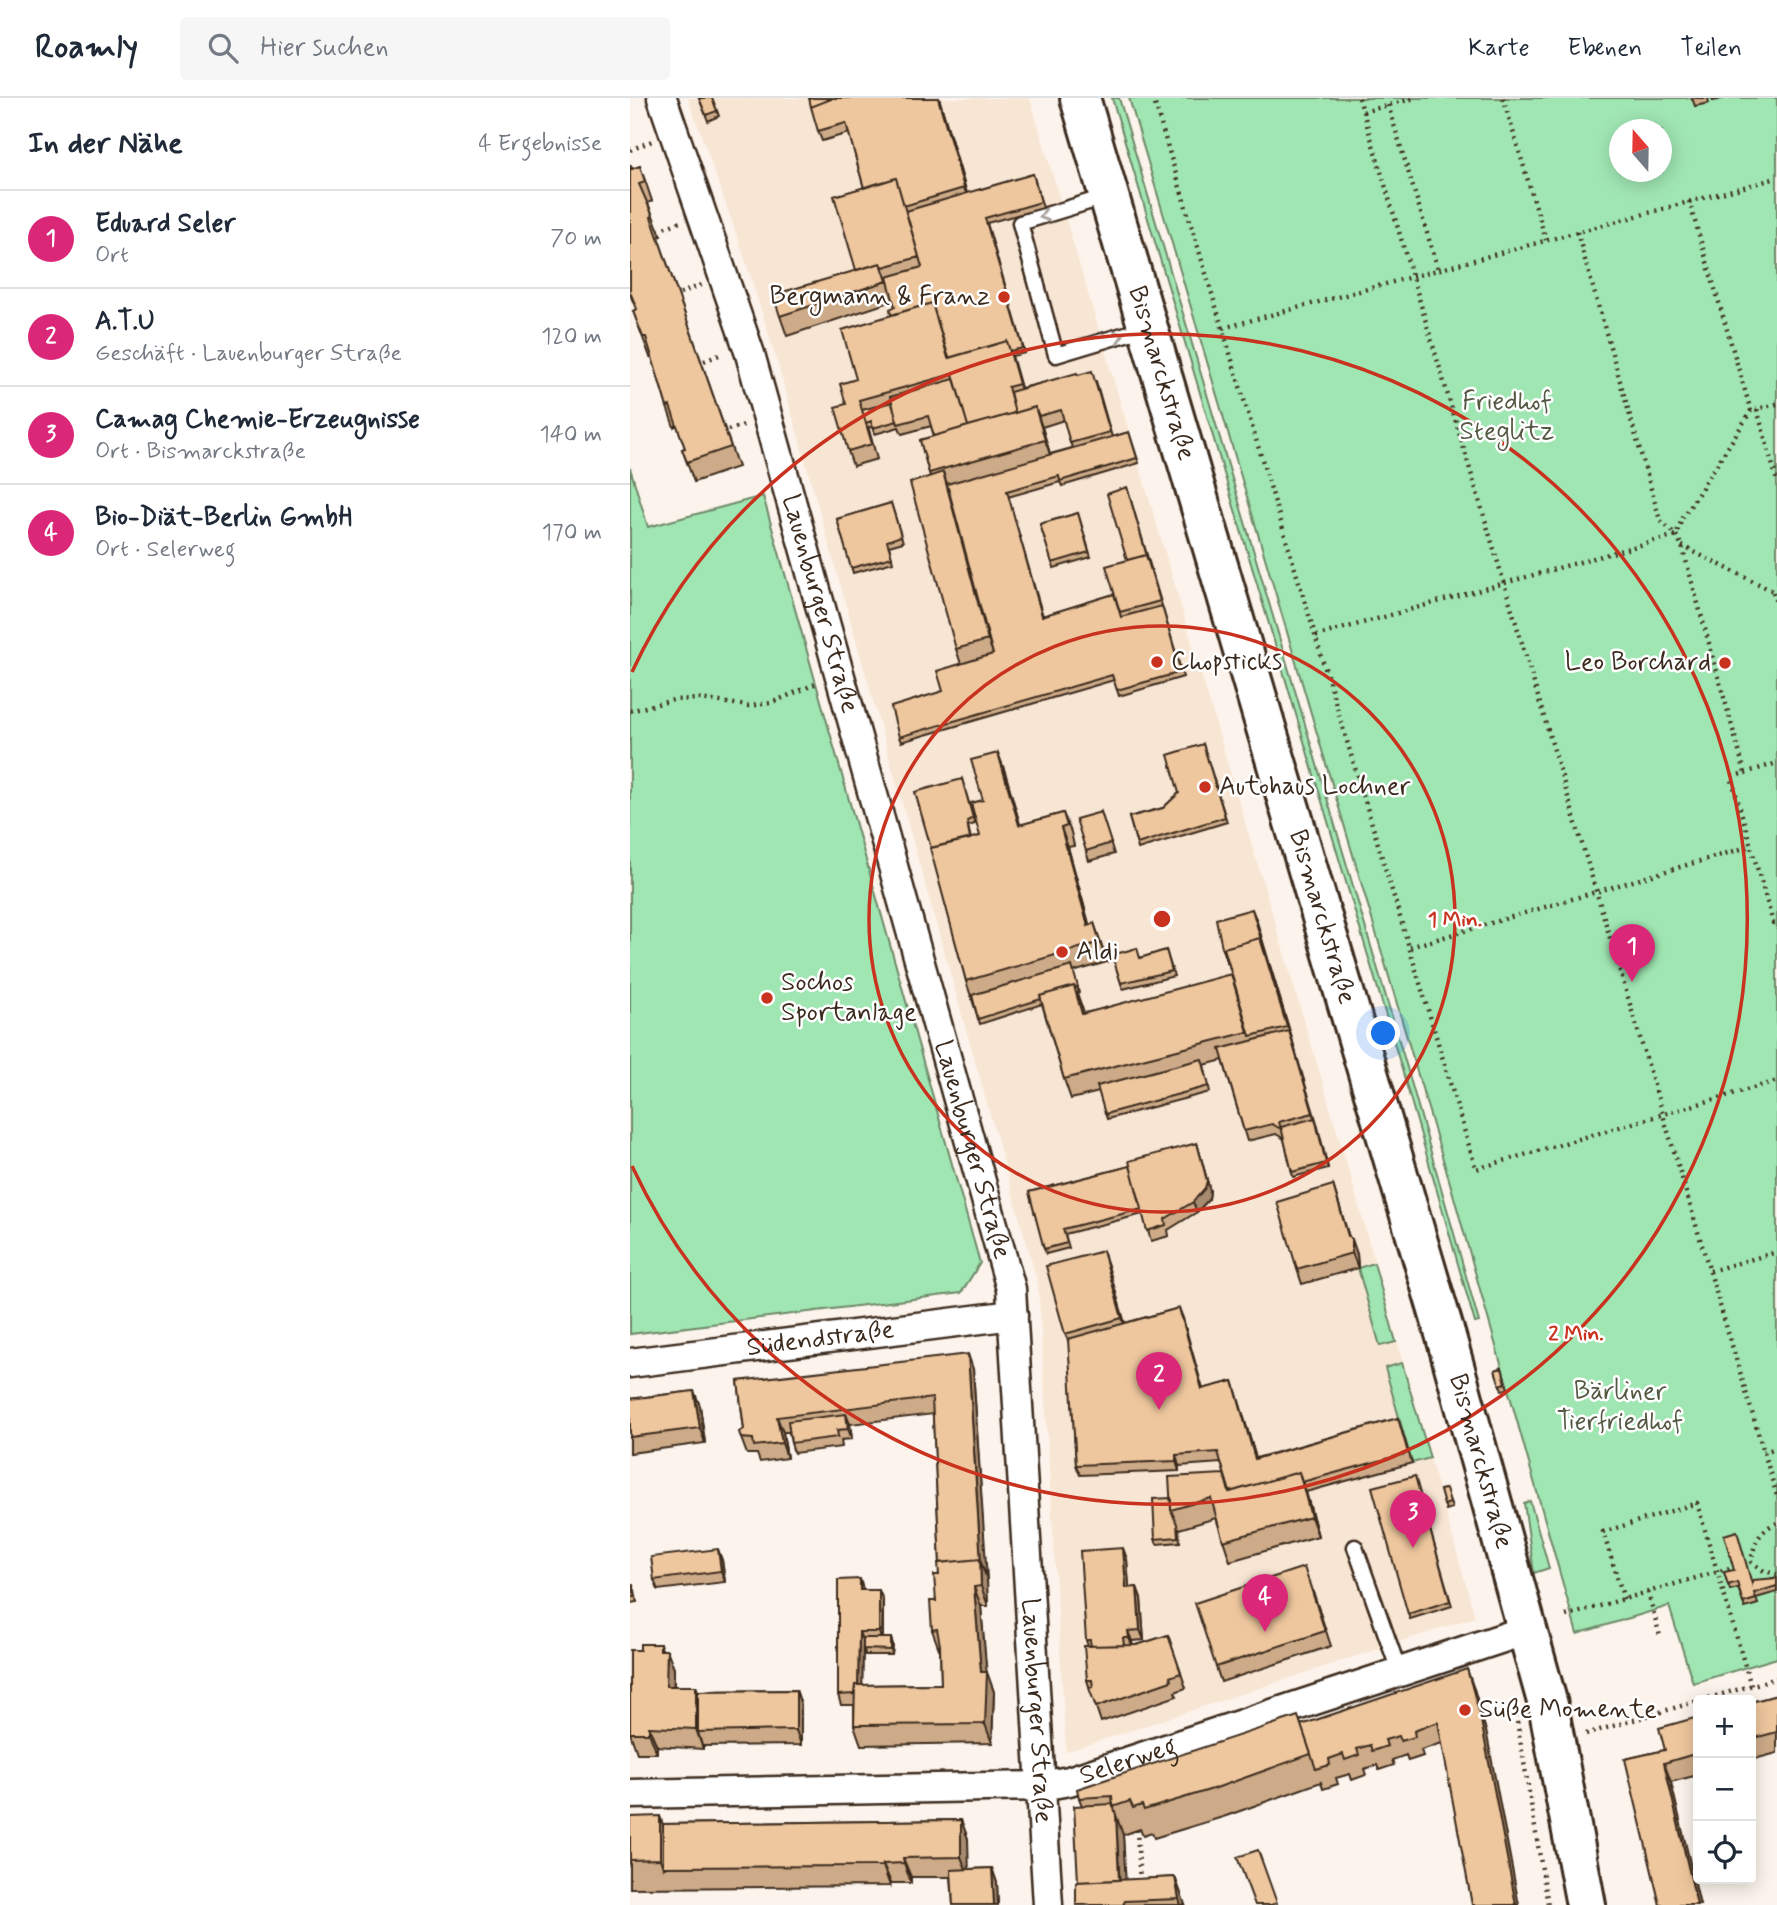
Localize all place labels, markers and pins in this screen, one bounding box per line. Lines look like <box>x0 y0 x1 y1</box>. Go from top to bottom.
place label: Bergmann & Franz <box>769 280 990 316</box>
marker: Bergmann & Franz <box>996 289 1012 305</box>
place label: Chopsticks <box>1171 645 1282 679</box>
place label: Leo Borchard <box>1565 646 1711 680</box>
marker: Chopsticks <box>1149 654 1165 670</box>
marker: Leo Borchard <box>1717 655 1733 671</box>
place label: Autohaus Lochner <box>1219 770 1411 804</box>
marker: Autohaus Lochner <box>1197 779 1213 795</box>
centre of rings <box>1150 907 1174 931</box>
pin: 1 <box>1609 924 1655 982</box>
place label: Aldi <box>1076 935 1119 969</box>
marker: Aldi <box>1054 944 1070 960</box>
place label: Sochos Sportanlage <box>781 966 917 1030</box>
marker: Sochos Sportanlage <box>759 990 775 1006</box>
pin: 2 <box>1136 1352 1182 1410</box>
pin: 3 <box>1390 1490 1436 1548</box>
pin: 4 <box>1242 1574 1288 1632</box>
place label: Süße Momente <box>1479 1693 1657 1727</box>
marker: Süße Momente <box>1457 1702 1473 1718</box>

